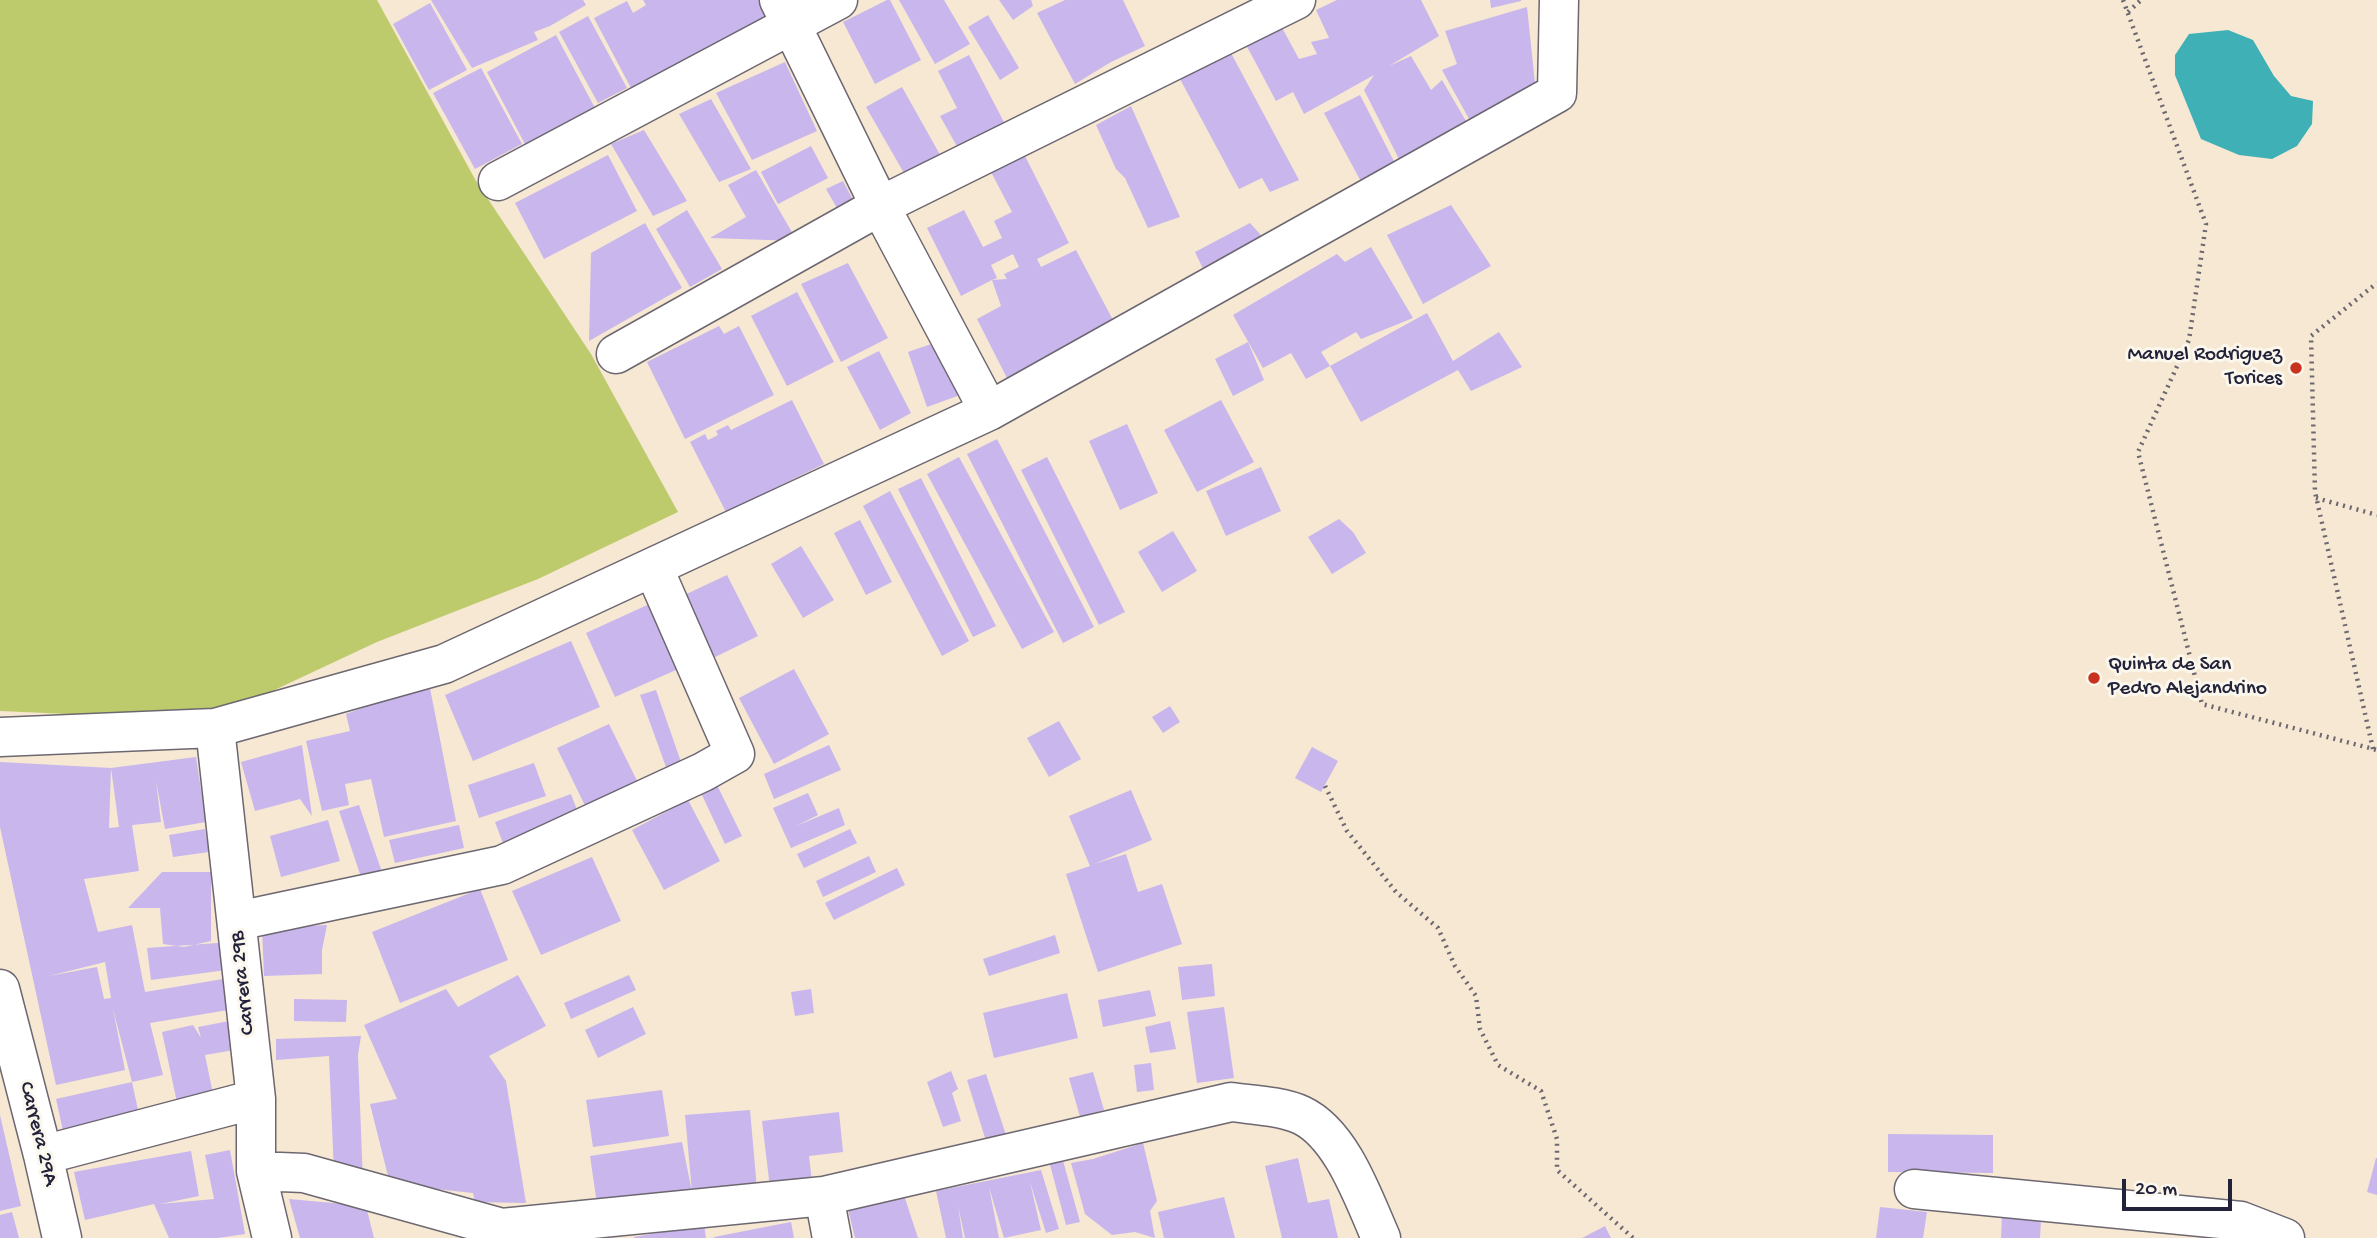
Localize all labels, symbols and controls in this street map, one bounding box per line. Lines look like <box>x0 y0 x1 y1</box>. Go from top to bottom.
place label: Manuel Rodriguez Torices <box>2127 343 2282 393</box>
marker: Manuel Rodriguez Torices <box>2288 360 2304 376</box>
place label: Quinta de San Pedro Alejandrino <box>2108 653 2267 703</box>
marker: Quinta de San Pedro Alejandrino <box>2086 670 2102 686</box>
street label: Carrera 29B <box>226 930 262 1036</box>
street label: Carrera 29A <box>12 1080 62 1188</box>
scale bar <box>2125 1164 2235 1208</box>
text: 20 m <box>2135 1178 2177 1203</box>

